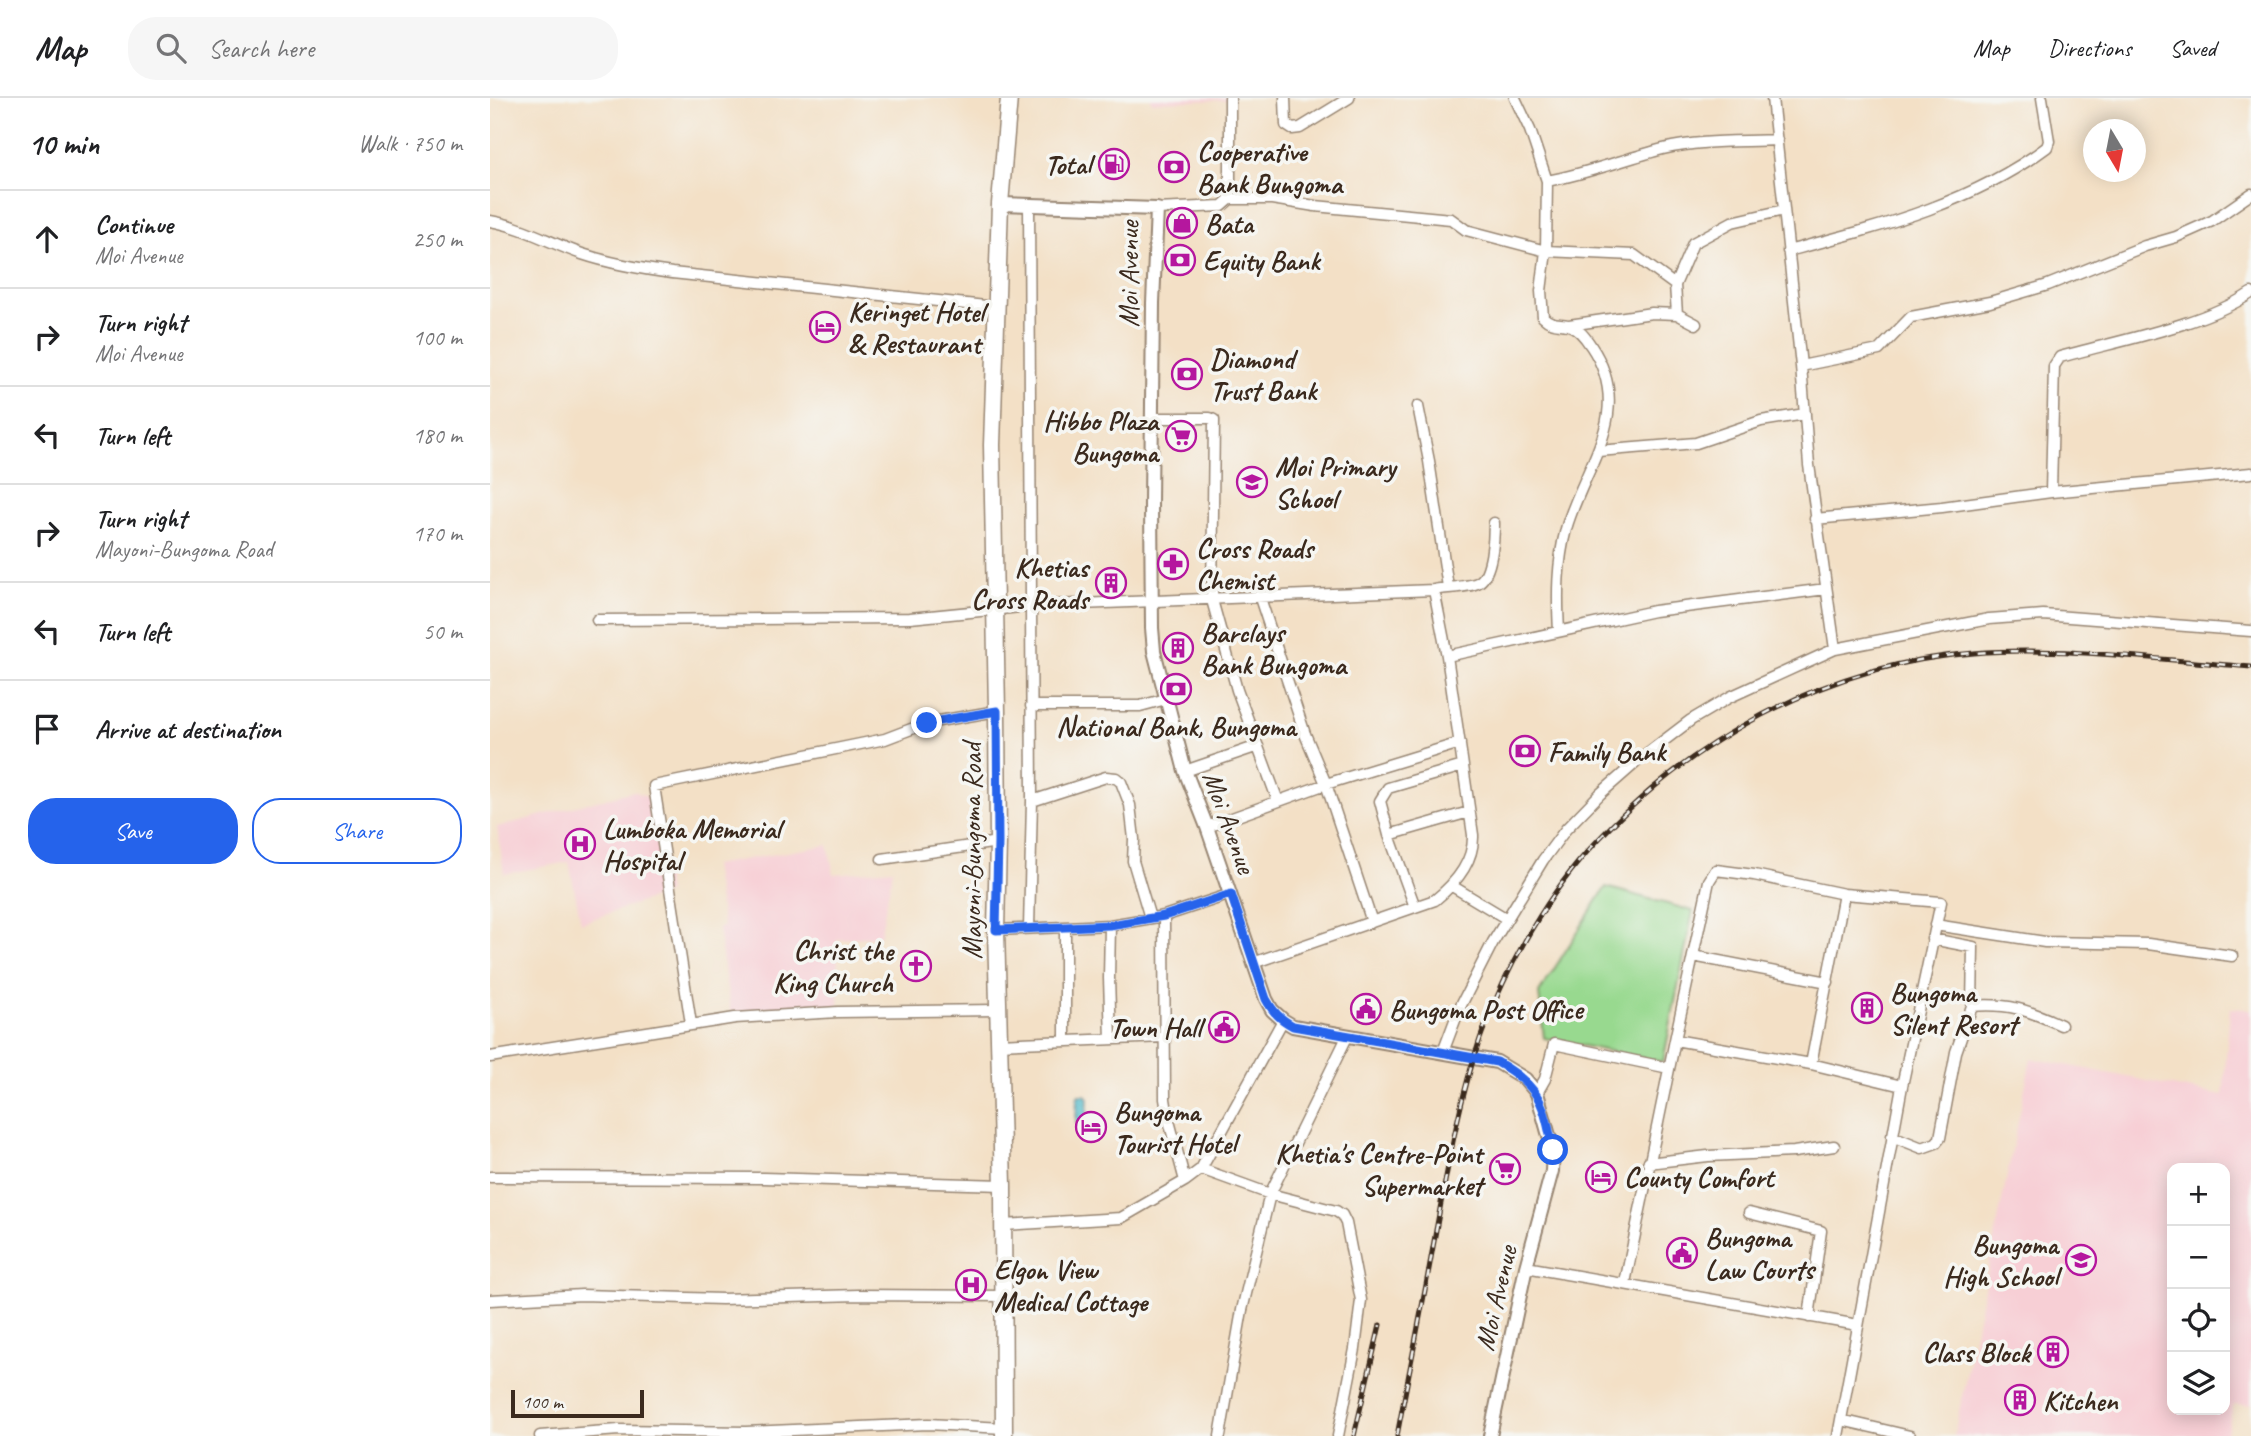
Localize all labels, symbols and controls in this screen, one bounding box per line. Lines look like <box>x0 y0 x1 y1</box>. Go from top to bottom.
search box <box>128 17 618 80</box>
text: Map <box>35 27 86 69</box>
icon: search <box>152 29 190 67</box>
text: Search here <box>208 32 314 65</box>
text: Map <box>1973 33 2010 63</box>
text: Directions <box>2048 33 2131 63</box>
text: Saved <box>2169 33 2216 63</box>
north arrow <box>2083 119 2146 182</box>
text: 10 min <box>28 125 99 163</box>
text: Walk · 750 m <box>358 129 462 158</box>
place label: Cooperative Bank Bungoma <box>1197 134 1344 201</box>
place label: Total <box>1045 147 1096 182</box>
fuel station icon: Total <box>1097 147 1131 181</box>
bank icon: Cooperative Bank Bungoma <box>1157 150 1191 184</box>
shop icon: Bata <box>1165 206 1199 240</box>
place label: Bata <box>1205 206 1255 241</box>
text: Continue <box>95 208 173 241</box>
street label: Moi Avenue <box>1111 219 1146 327</box>
icon: ahead <box>28 220 66 258</box>
text: 250 m <box>413 225 462 254</box>
text: Moi Avenue <box>95 241 182 270</box>
bank icon: Equity Bank <box>1163 243 1197 277</box>
place label: Equity Bank <box>1203 243 1322 278</box>
place label: Keringet Hotel & Restaurant <box>848 294 989 361</box>
text: Turn right <box>95 306 186 339</box>
hotel icon: Keringet Hotel & Restaurant <box>808 310 842 344</box>
icon: right <box>28 318 66 356</box>
text: 100 m <box>413 323 462 352</box>
text: Moi Avenue <box>95 339 182 368</box>
place label: Diamond Trust Bank <box>1210 341 1319 408</box>
bank icon: Diamond Trust Bank <box>1170 357 1204 391</box>
place label: Hibbo Plaza Bungoma <box>1043 403 1161 470</box>
icon: left <box>28 416 66 454</box>
text: Turn left <box>95 419 170 452</box>
supermarket icon: Hibbo Plaza Bungoma <box>1164 419 1198 453</box>
text: 180 m <box>413 421 462 450</box>
place label: Moi Primary School <box>1275 449 1398 516</box>
school or university icon: Moi Primary School <box>1235 465 1269 499</box>
text: Turn right <box>95 502 186 535</box>
icon: right <box>28 514 66 552</box>
text: 170 m <box>413 519 462 548</box>
place label: Cross Roads Chemist <box>1196 531 1316 598</box>
text: Mayoni-Bungoma Road <box>95 535 273 564</box>
pharmacy icon: Cross Roads Chemist <box>1156 547 1190 581</box>
place label: Khetias Cross Roads <box>971 550 1091 617</box>
building icon: Khetias Cross Roads <box>1094 566 1128 600</box>
icon: left <box>28 612 66 650</box>
text: Turn left <box>95 615 170 648</box>
place label: Barclays Bank Bungoma <box>1201 615 1348 682</box>
text: 50 m <box>423 617 462 646</box>
building icon: Barclays Bank Bungoma <box>1161 631 1195 665</box>
bank icon: National Bank, Bungoma <box>1159 672 1193 706</box>
route end <box>911 707 942 738</box>
place label: National Bank, Bungoma <box>1056 709 1298 744</box>
icon: arrive <box>28 710 66 748</box>
text: Arrive at destination <box>95 713 281 746</box>
bank icon: Family Bank <box>1508 734 1542 768</box>
place label: Family Bank <box>1548 734 1668 769</box>
street label: Mayoni-Bungoma Road <box>954 739 989 959</box>
street label: Moi Avenue <box>1195 766 1265 880</box>
button: Save <box>28 798 238 864</box>
button: Share <box>252 798 462 864</box>
place label: Lumboka Memorial Hospital <box>603 811 786 878</box>
hospital icon: Lumboka Memorial Hospital <box>563 827 597 861</box>
place label: Christ the King Church <box>773 933 896 1000</box>
church icon: Christ the King Church <box>899 949 933 983</box>
place label: Bungoma Silent Resort <box>1890 975 2021 1042</box>
building icon: Bungoma Silent Resort <box>1850 991 1884 1025</box>
public building icon: Bungoma Post Office <box>1349 992 1383 1026</box>
place label: Bungoma Post Office <box>1389 992 1585 1027</box>
place label: Town Hall <box>1109 1010 1207 1045</box>
public building icon: Town Hall <box>1207 1010 1241 1044</box>
place label: Bungoma Tourist Hotel <box>1114 1094 1241 1161</box>
hotel icon: Bungoma Tourist Hotel <box>1074 1110 1108 1144</box>
route start <box>1537 1134 1568 1165</box>
place label: Khetia's Centre-Point Supermarket <box>1275 1136 1487 1203</box>
supermarket icon: Khetia's Centre-Point Supermarket <box>1488 1152 1522 1186</box>
hotel icon: County Comfort <box>1584 1160 1618 1194</box>
place label: County Comfort <box>1624 1160 1776 1195</box>
map controls <box>2167 1163 2230 1415</box>
button: + <box>2167 1163 2230 1226</box>
place label: Bungoma Law Courts <box>1705 1220 1817 1287</box>
button: − <box>2167 1226 2230 1289</box>
place label: Bungoma High School <box>1943 1227 2063 1294</box>
public building icon: Bungoma Law Courts <box>1665 1236 1699 1270</box>
street label: Moi Avenue <box>1466 1240 1525 1354</box>
school or university icon: Bungoma High School <box>2064 1243 2098 1277</box>
place label: Elgon View Medical Cottage <box>994 1252 1150 1319</box>
hospital icon: Elgon View Medical Cottage <box>954 1268 988 1302</box>
button: locate <box>2167 1289 2230 1352</box>
place label: Class Block <box>1922 1335 2033 1370</box>
building icon: Class Block <box>2036 1335 2070 1369</box>
button: layers <box>2167 1352 2230 1415</box>
building icon: Kitchen <box>2003 1383 2037 1417</box>
place label: Kitchen <box>2043 1383 2119 1418</box>
scale bar <box>511 1387 644 1419</box>
text: 100 m <box>522 1390 563 1414</box>

